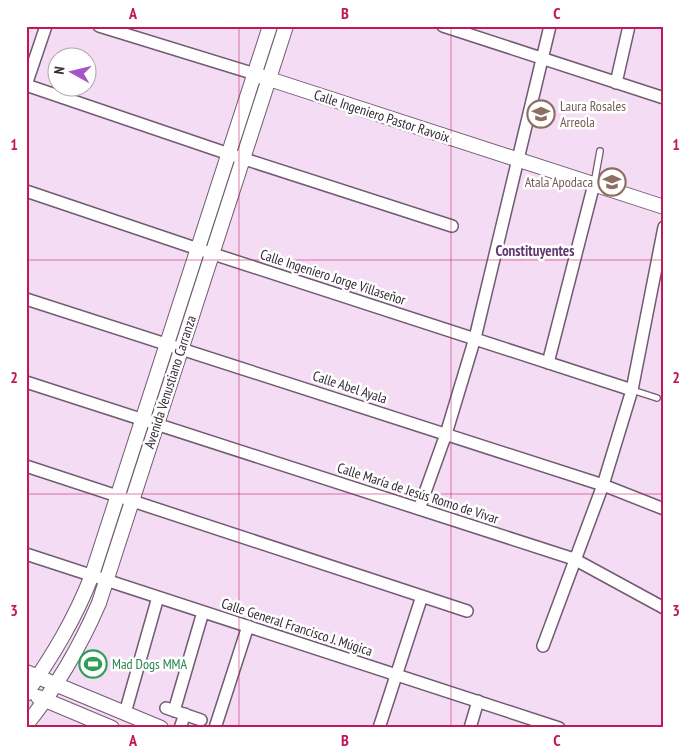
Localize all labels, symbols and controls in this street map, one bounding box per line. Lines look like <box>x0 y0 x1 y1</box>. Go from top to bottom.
text: A <box>128 3 138 23</box>
text: B <box>341 3 349 23</box>
text: C <box>553 3 561 23</box>
north arrow <box>48 48 98 98</box>
text: N <box>50 65 69 75</box>
street label: Calle Ingeniero Pastor Ravoix <box>312 86 452 147</box>
place label: Laura Rosales Arreola <box>560 97 626 131</box>
school or university icon: Laura Rosales Arreola <box>526 99 556 129</box>
text: 1 <box>10 134 18 154</box>
text: 1 <box>672 134 680 154</box>
school or university icon: Atala Apodaca <box>597 167 627 197</box>
place label: Atala Apodaca <box>525 173 593 191</box>
district label: Constituyentes <box>496 241 574 260</box>
street label: Calle Ingeniero Jorge Villaseñor <box>258 245 408 309</box>
street label: Avenida Venustiano Carranza <box>140 313 200 451</box>
text: 2 <box>10 367 18 387</box>
street label: Calle Abel Ayala <box>311 367 389 407</box>
text: 2 <box>672 367 680 387</box>
street label: Calle María de Jesús Romo de Vivar <box>335 458 501 528</box>
street label: Calle General Francisco J. Múgica <box>219 594 375 660</box>
text: 3 <box>10 600 18 620</box>
text: 3 <box>672 600 680 620</box>
sports icon: Mad Dogs MMA <box>78 649 108 679</box>
place label: Mad Dogs MMA <box>112 655 188 673</box>
text: A <box>128 730 138 750</box>
text: B <box>341 730 349 750</box>
text: C <box>553 730 561 750</box>

